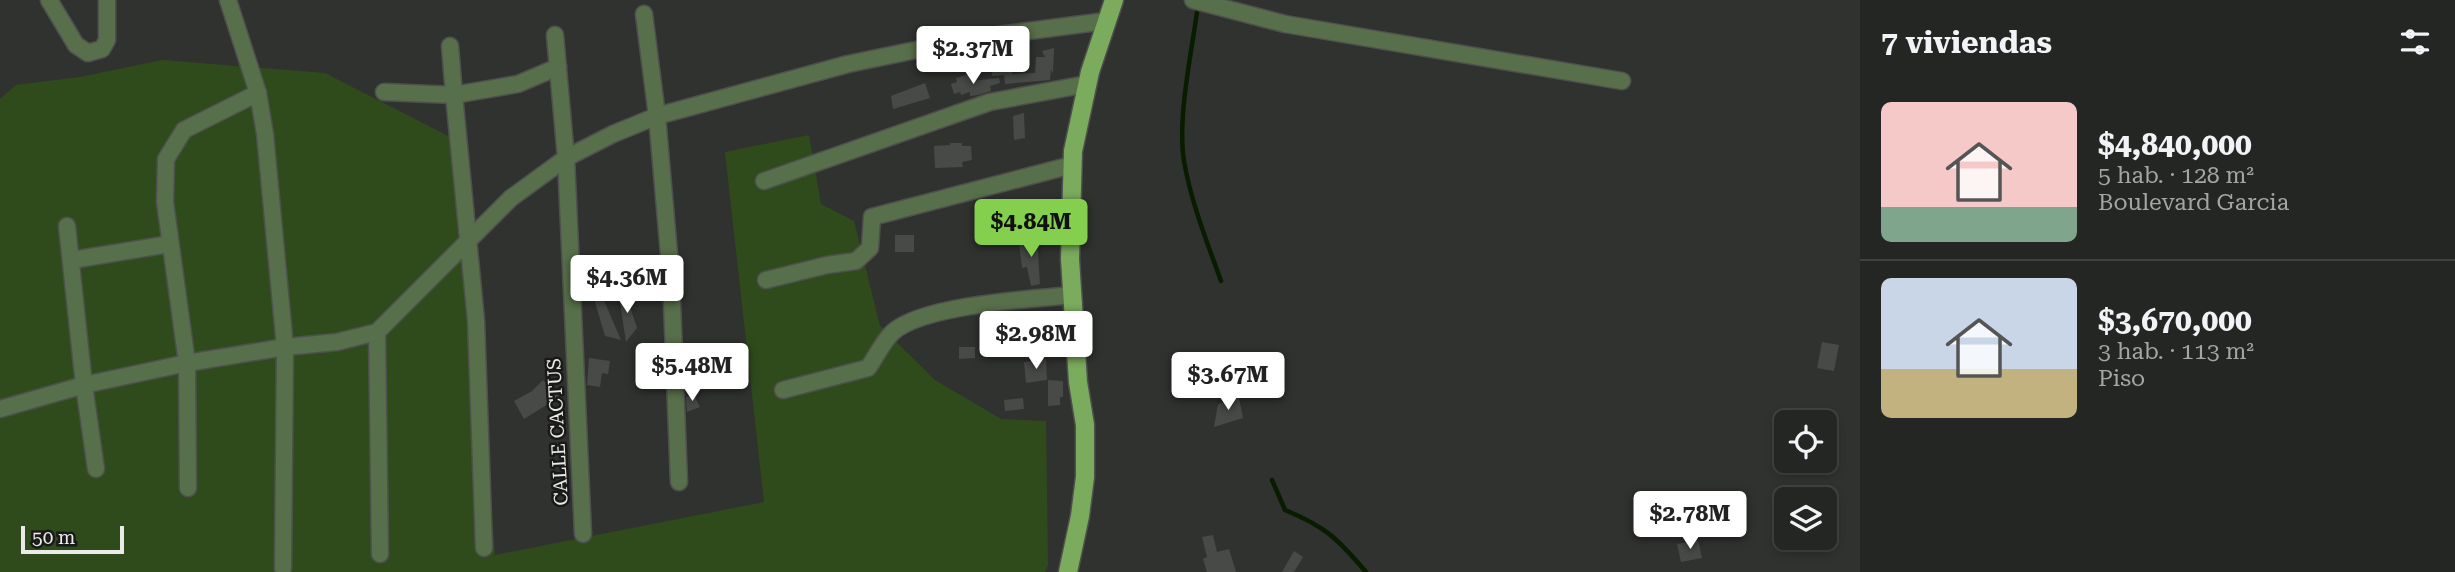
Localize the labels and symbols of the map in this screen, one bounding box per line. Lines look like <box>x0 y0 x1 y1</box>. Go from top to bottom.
pin: $2.37M <box>916 27 1030 86</box>
pin: $4.84M <box>974 200 1088 259</box>
pin: $4.36M <box>570 256 684 315</box>
pin: $2.98M <box>979 312 1093 371</box>
pin: $5.48M <box>635 344 749 403</box>
pin: $3.67M <box>1171 352 1285 412</box>
street label: CALLE CACTUS <box>542 358 573 506</box>
pin: $2.78M <box>1633 491 1747 551</box>
scale bar <box>21 523 124 555</box>

